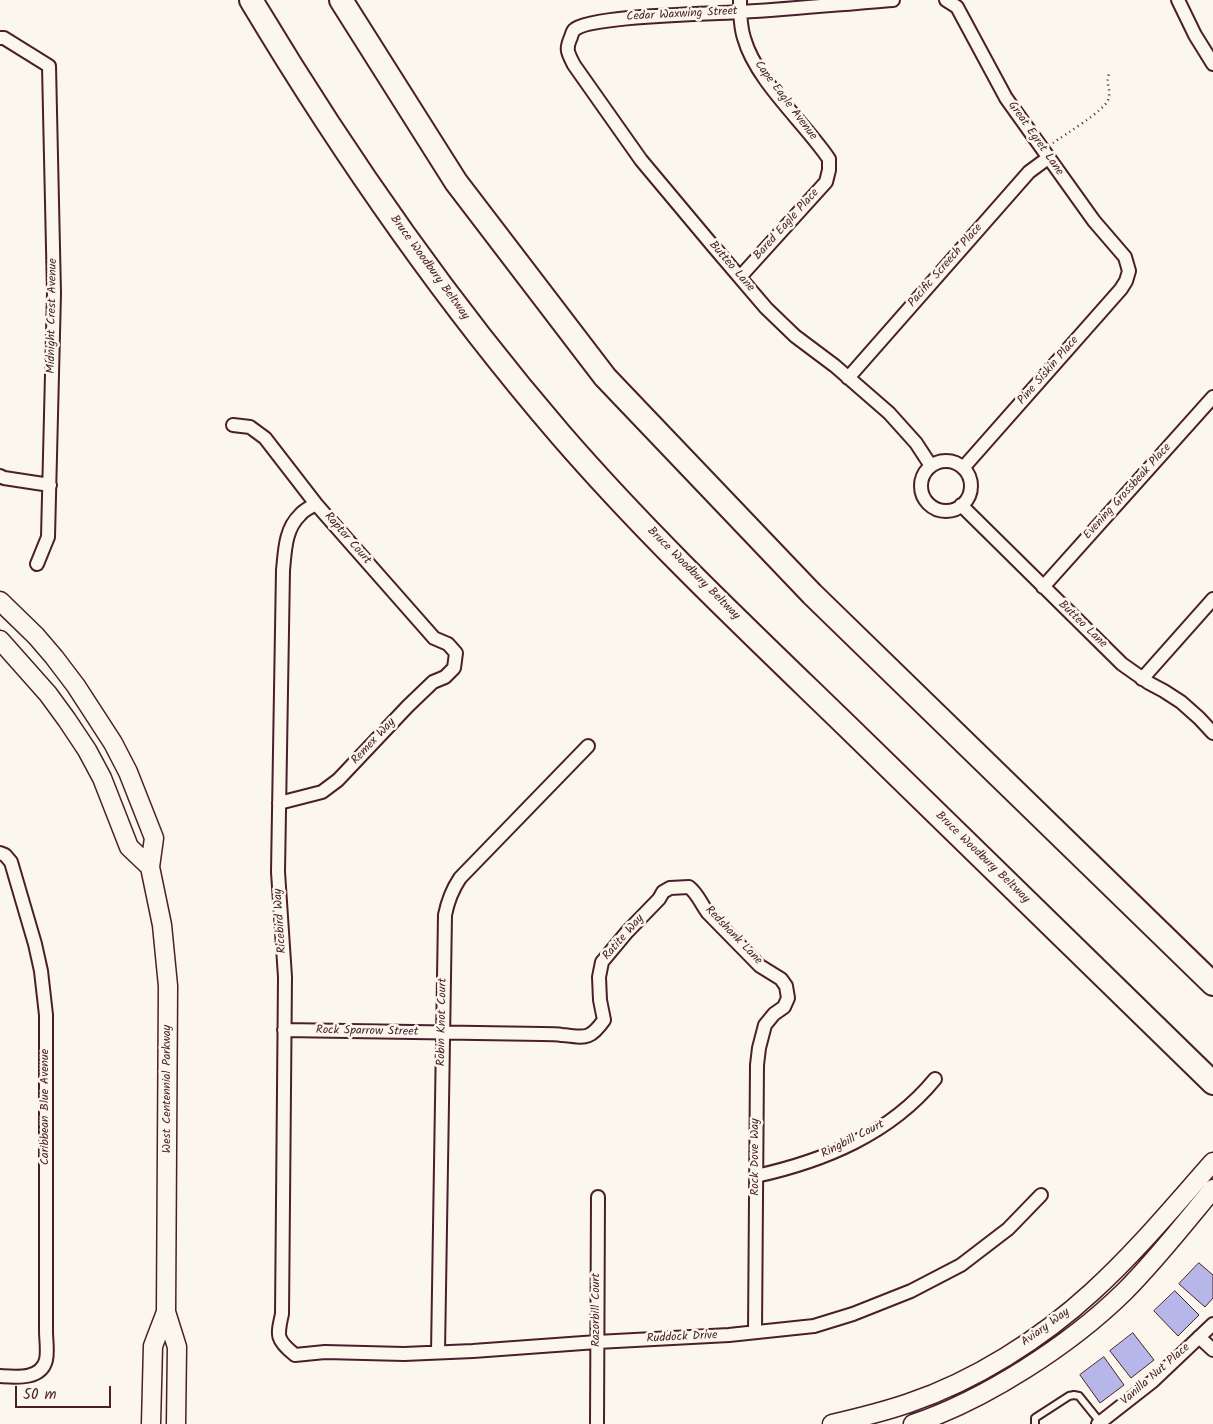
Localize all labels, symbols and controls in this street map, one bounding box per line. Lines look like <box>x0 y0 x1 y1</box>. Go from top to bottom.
street label: Cedar Waxwing Street <box>626 5 738 25</box>
street label: Cape Eagle Avenue <box>750 58 820 144</box>
street label: Great Egret Lane <box>1004 99 1066 179</box>
street label: Bared Eagle Place <box>751 186 823 264</box>
street label: Bruce Woodbury Beltway <box>386 213 472 323</box>
street label: Pacific Screech Place <box>906 221 986 311</box>
street label: Butteo Lane <box>705 239 757 295</box>
street label: Midnight Crest Avenue <box>45 258 61 374</box>
street label: Pine Siskin Place <box>1015 334 1083 408</box>
street label: Evening Grossbeak Place <box>1081 441 1175 543</box>
street label: Raptor Court <box>320 510 374 568</box>
street label: Bruce Woodbury Beltway <box>643 524 743 624</box>
street label: Butteo Lane <box>1055 598 1109 652</box>
street label: Remex Way <box>349 716 399 768</box>
street label: Bruce Woodbury Beltway <box>932 809 1032 907</box>
street label: Ricebird Way <box>272 888 290 954</box>
street label: Redshank Lane <box>701 904 765 968</box>
street label: Ratite Way <box>600 912 648 964</box>
street label: Robin Knot Court <box>435 978 451 1066</box>
street label: Rock Sparrow Street <box>316 1024 418 1040</box>
street label: West Centennial Parkway <box>161 1025 175 1153</box>
street label: Caribbean Blue Avenue <box>39 1049 53 1165</box>
street label: Rock Dove Way <box>749 1118 763 1196</box>
street label: Ringbill Court <box>819 1118 887 1162</box>
street label: Razorbill Court <box>590 1273 604 1347</box>
street label: Aviary Way <box>1019 1306 1073 1350</box>
street label: Ruddock Drive <box>646 1329 718 1347</box>
street label: Vanilla Nut Place <box>1119 1341 1193 1409</box>
scale bar <box>18 1376 114 1408</box>
text: 50 m <box>23 1383 57 1407</box>

